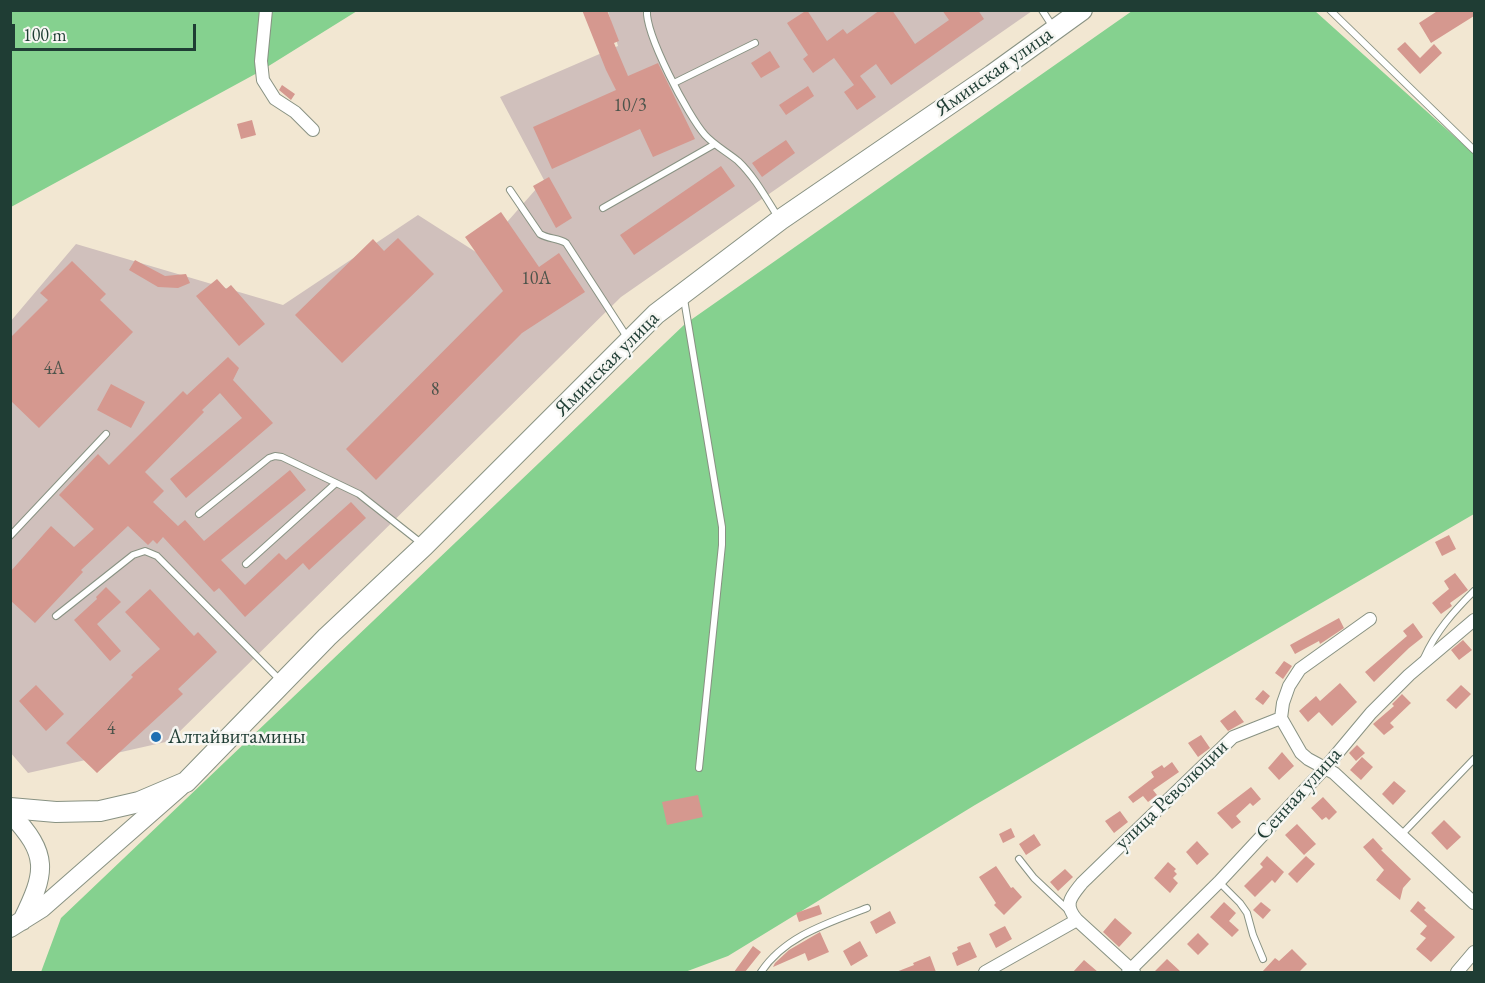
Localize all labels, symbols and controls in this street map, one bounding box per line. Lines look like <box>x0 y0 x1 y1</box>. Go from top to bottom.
scale bar <box>15 12 200 50</box>
street label: Яминская улица <box>930 22 1058 122</box>
text: 100 m <box>23 23 67 46</box>
house number: 10/3 <box>613 95 647 117</box>
house number: 10А <box>521 268 551 290</box>
street label: Яминская улица <box>549 306 665 422</box>
house number: 4А <box>43 358 65 380</box>
house number: 8 <box>431 379 439 401</box>
house number: 4 <box>107 718 115 740</box>
place label: Алтайвитамины <box>168 724 306 750</box>
marker: Алтайвитамины <box>149 730 163 744</box>
street label: улица Революции <box>1110 735 1234 855</box>
street label: Сенная улица <box>1251 742 1347 846</box>

